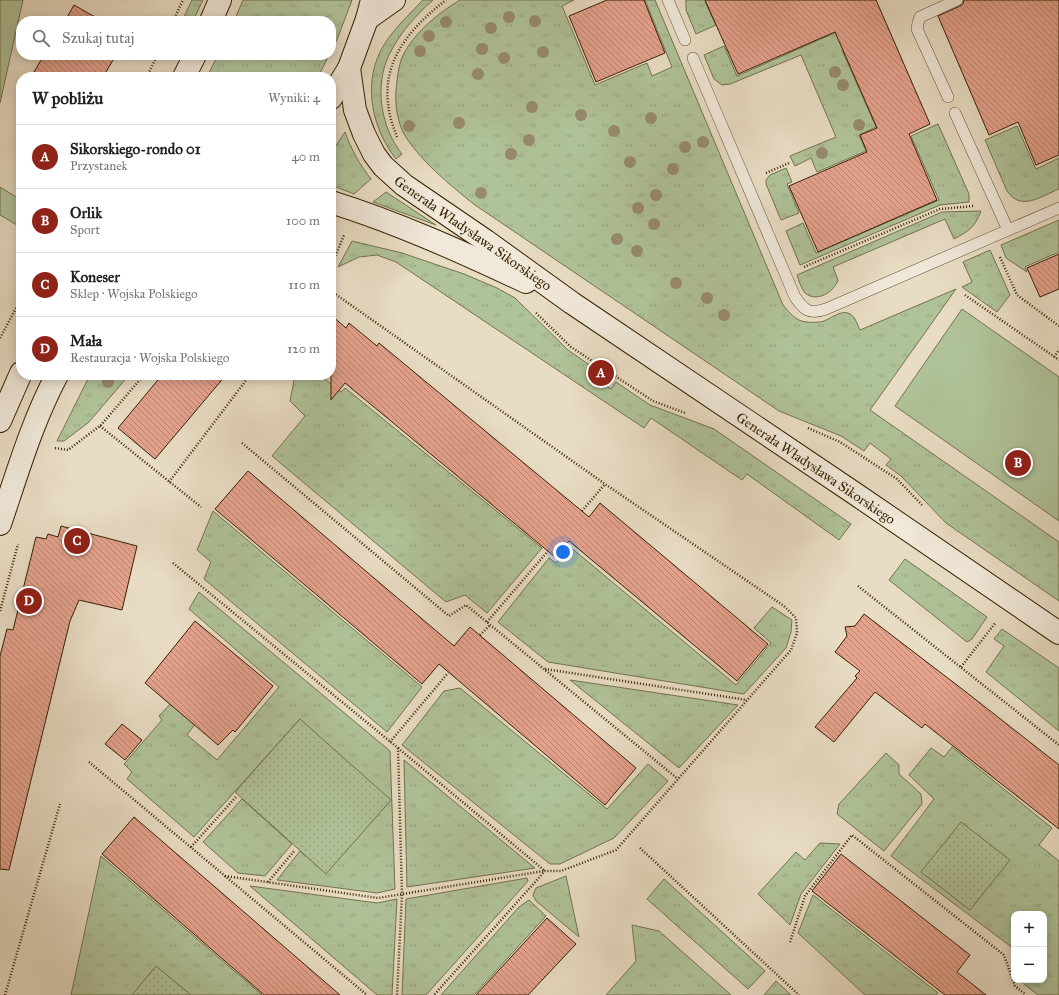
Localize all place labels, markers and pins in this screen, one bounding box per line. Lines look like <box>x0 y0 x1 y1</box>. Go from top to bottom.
pin: A <box>588 358 614 388</box>
pin: B <box>1005 448 1031 478</box>
pin: C <box>64 526 90 556</box>
pin: D <box>16 586 42 616</box>

